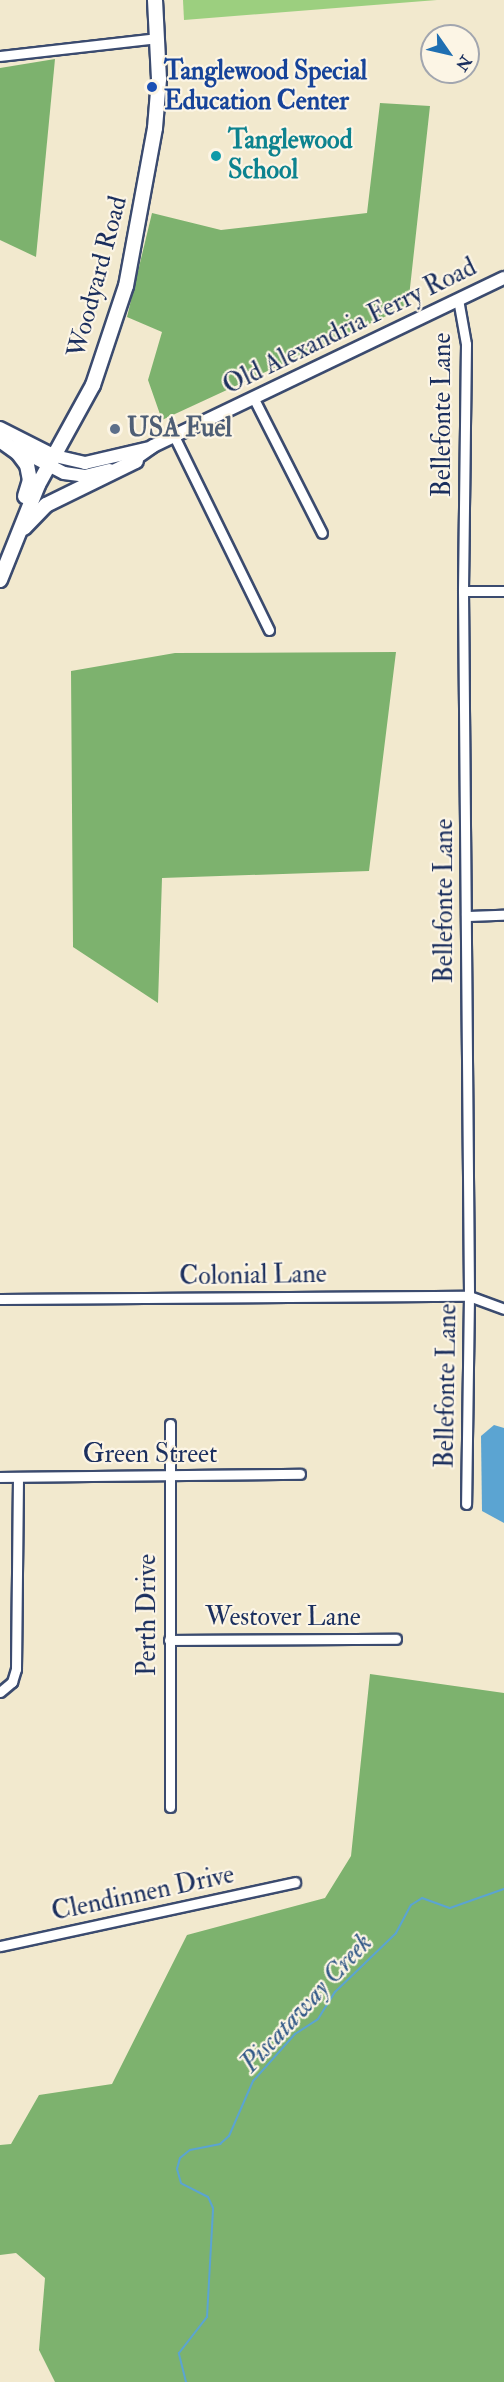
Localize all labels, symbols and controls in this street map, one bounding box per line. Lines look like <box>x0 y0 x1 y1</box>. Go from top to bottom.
north arrow <box>420 24 480 84</box>
text: N <box>451 51 476 74</box>
place label: Tanglewood Special Education Center <box>164 56 367 118</box>
marker: Tanglewood Special Education Center <box>145 80 159 94</box>
place label: Tanglewood School <box>228 125 352 186</box>
marker: Tanglewood School <box>209 149 223 163</box>
street label: Woodyard Road <box>61 193 135 361</box>
street label: Old Alexandria Ferry Road <box>218 252 482 402</box>
street label: Bellefonte Lane <box>427 333 459 497</box>
place label: USA Fuel <box>127 413 232 445</box>
marker: USA Fuel <box>108 422 122 436</box>
street label: Bellefonte Lane <box>429 819 461 983</box>
street label: Colonial Lane <box>179 1259 327 1293</box>
street label: Bellefonte Lane <box>430 1303 464 1469</box>
street label: Green Street <box>83 1439 217 1471</box>
street label: Perth Drive <box>132 1554 164 1676</box>
street label: Westover Lane <box>205 1602 361 1634</box>
street label: Clendinnen Drive <box>49 1859 237 1929</box>
water label: Piscataway Creek <box>233 1927 379 2079</box>

